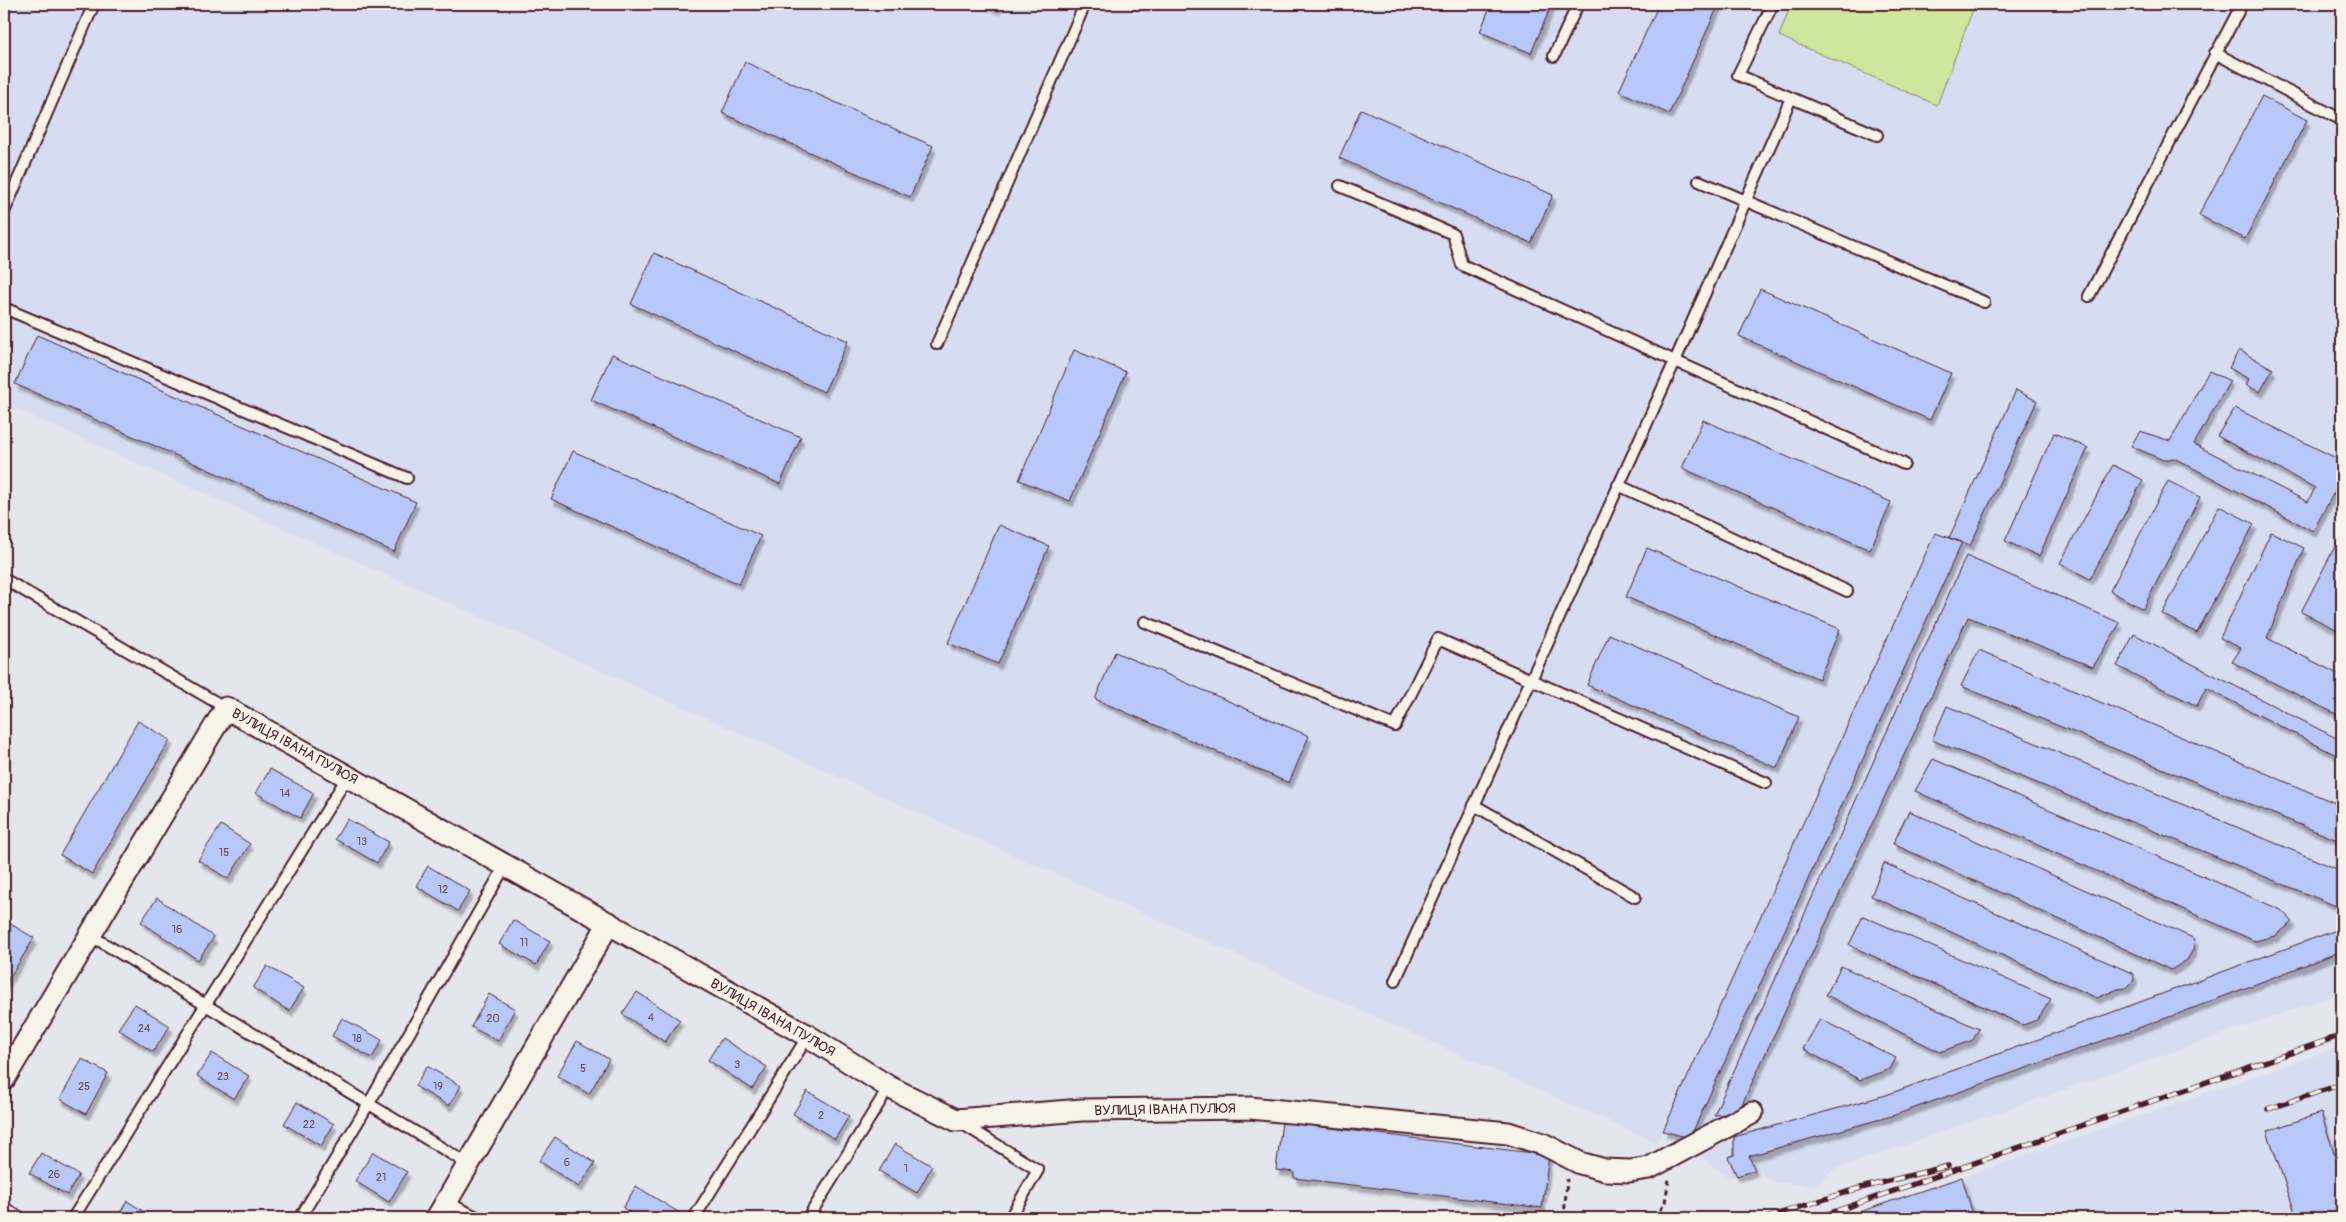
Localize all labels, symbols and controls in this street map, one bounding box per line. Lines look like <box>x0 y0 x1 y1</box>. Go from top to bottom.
street label: ВУЛИЦЯ ІВАНА ПУЛЮЯ <box>229 705 361 788</box>
house number: 14 <box>280 787 291 800</box>
house number: 13 <box>357 835 367 848</box>
house number: 15 <box>219 846 229 859</box>
house number: 12 <box>438 883 448 896</box>
house number: 16 <box>172 923 182 936</box>
house number: 11 <box>520 936 528 949</box>
street label: ВУЛИЦЯ ІВАНА ПУЛЮЯ <box>707 975 838 1060</box>
house number: 4 <box>648 1011 655 1024</box>
house number: 20 <box>486 1012 500 1025</box>
house number: 24 <box>138 1022 151 1035</box>
house number: 18 <box>352 1032 362 1045</box>
house number: 3 <box>734 1058 740 1071</box>
house number: 5 <box>580 1062 586 1075</box>
house number: 23 <box>217 1070 229 1083</box>
house number: 25 <box>78 1080 90 1093</box>
house number: 19 <box>433 1080 443 1093</box>
street label: ВУЛИЦЯ ІВАНА ПУЛЮЯ <box>1094 1100 1236 1119</box>
house number: 2 <box>818 1109 824 1122</box>
house number: 22 <box>303 1118 315 1131</box>
house number: 6 <box>564 1156 570 1169</box>
house number: 1 <box>904 1162 908 1175</box>
house number: 26 <box>48 1168 60 1181</box>
house number: 21 <box>376 1171 386 1184</box>

